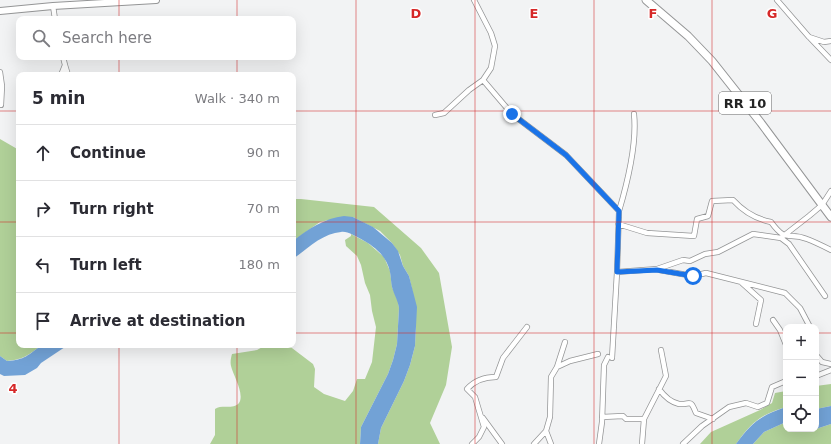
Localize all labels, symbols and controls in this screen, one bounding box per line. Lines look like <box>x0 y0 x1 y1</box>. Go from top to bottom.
text: D <box>411 6 422 21</box>
text: E <box>530 6 538 21</box>
text: F <box>649 6 657 21</box>
text: G <box>767 6 777 21</box>
search box <box>16 16 296 60</box>
icon: search <box>30 27 52 49</box>
text: Search here <box>62 29 152 47</box>
text: 5 min <box>32 88 85 108</box>
text: Walk · 340 m <box>195 91 280 106</box>
road number: RR 10 <box>719 92 771 114</box>
route end <box>503 105 521 123</box>
icon: ahead <box>32 142 54 164</box>
text: Continue <box>70 144 146 162</box>
text: 90 m <box>247 145 280 160</box>
icon: right <box>32 198 54 220</box>
text: Turn right <box>70 200 154 218</box>
text: 70 m <box>247 201 280 216</box>
icon: left <box>32 254 54 276</box>
text: Turn left <box>70 256 142 274</box>
text: 180 m <box>238 257 280 272</box>
route start <box>684 267 702 285</box>
icon: arrive <box>32 310 54 332</box>
text: Arrive at destination <box>70 312 245 330</box>
map controls <box>783 324 819 432</box>
button: + <box>783 324 819 360</box>
button: − <box>783 360 819 396</box>
text: 4 <box>8 381 18 396</box>
button: locate <box>783 396 819 432</box>

